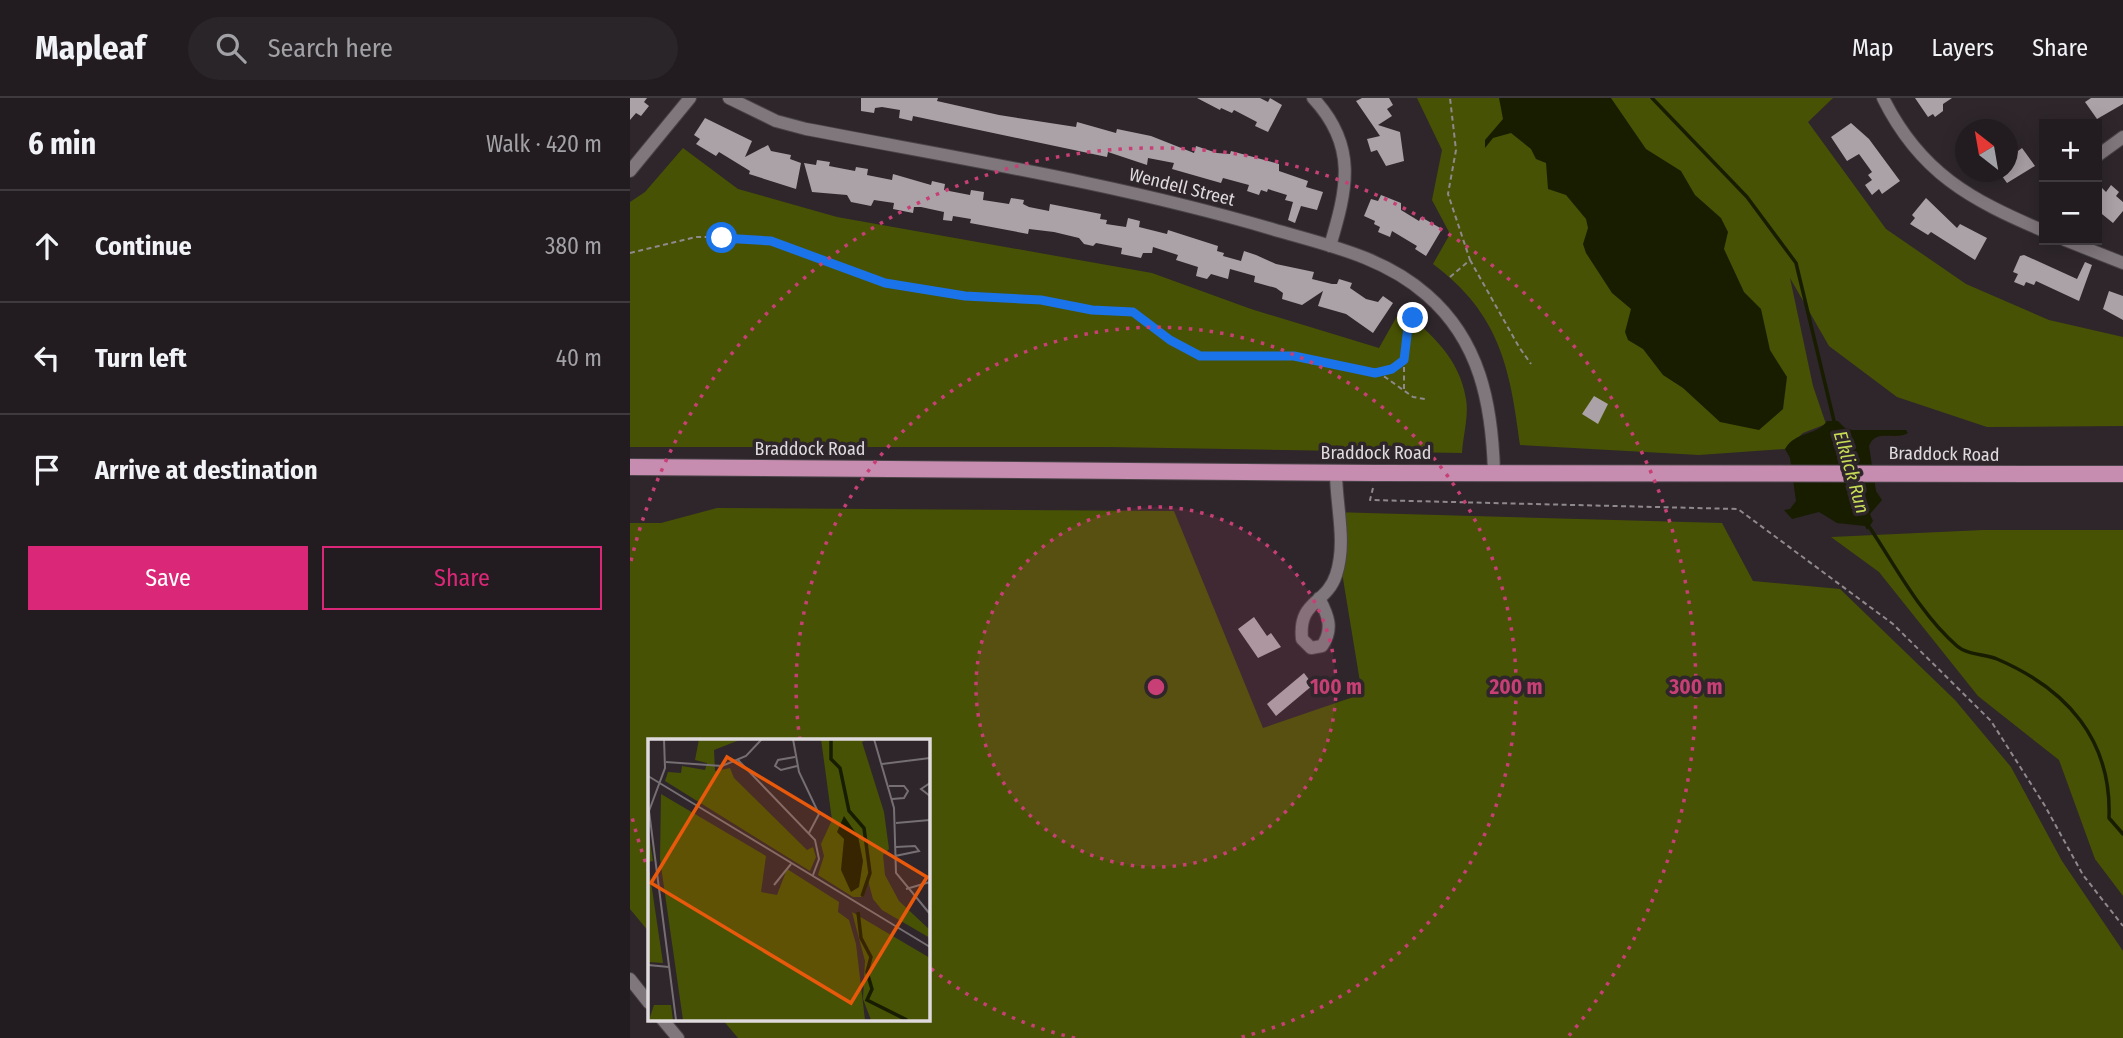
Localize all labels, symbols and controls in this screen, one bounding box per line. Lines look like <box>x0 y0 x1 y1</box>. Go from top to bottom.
search box <box>188 17 678 80</box>
text: Mapleaf <box>35 28 146 68</box>
icon: search <box>212 29 250 67</box>
text: Search here <box>268 33 393 64</box>
text: Map <box>1852 34 1894 62</box>
text: Layers <box>1932 34 1994 62</box>
text: Share <box>2032 34 2088 62</box>
north arrow <box>1955 119 2018 182</box>
map controls <box>2039 119 2102 245</box>
button: + <box>2039 119 2102 182</box>
text: 6 min <box>28 126 96 162</box>
text: Walk · 420 m <box>486 130 602 158</box>
street label: Wendell Street <box>1127 163 1237 211</box>
button: − <box>2039 182 2102 245</box>
route start <box>706 222 737 253</box>
icon: ahead <box>28 227 66 265</box>
text: Continue <box>95 231 192 262</box>
text: 380 m <box>545 232 602 260</box>
route end <box>1397 302 1428 333</box>
icon: left <box>28 339 66 377</box>
text: Turn left <box>95 343 187 374</box>
text: 40 m <box>556 344 602 372</box>
water label: Elklick Run <box>1829 428 1874 516</box>
street label: Braddock Road <box>755 438 865 460</box>
street label: Braddock Road <box>1321 442 1431 464</box>
street label: Braddock Road <box>1888 442 2000 466</box>
icon: arrive <box>28 451 66 489</box>
text: Arrive at destination <box>95 455 318 486</box>
button: Save <box>28 546 308 610</box>
button: Share <box>322 546 602 610</box>
text: 100 m <box>1310 674 1362 700</box>
text: 200 m <box>1488 674 1543 700</box>
text: 300 m <box>1668 674 1723 700</box>
centre of rings <box>1144 675 1168 699</box>
inset map <box>648 739 929 1020</box>

